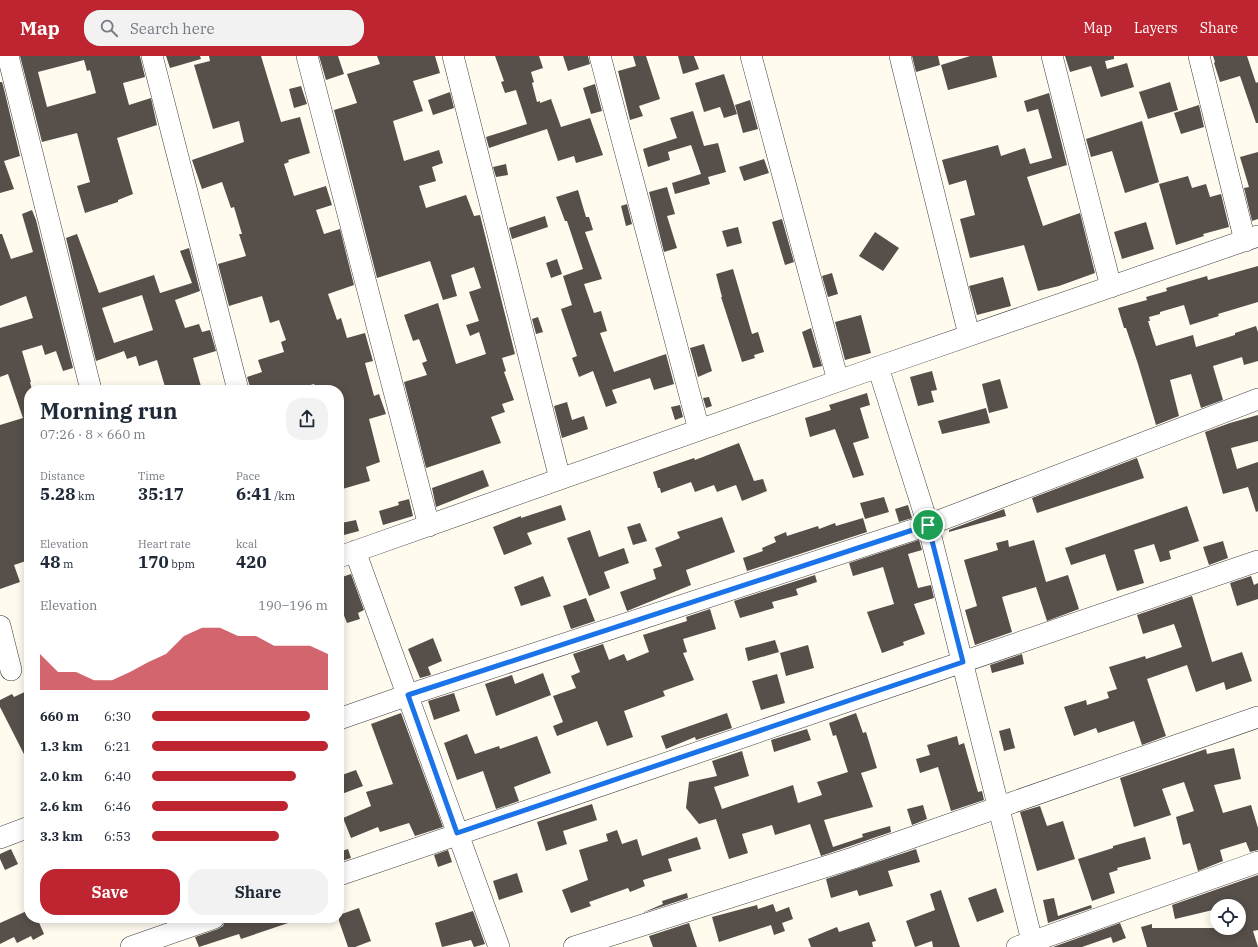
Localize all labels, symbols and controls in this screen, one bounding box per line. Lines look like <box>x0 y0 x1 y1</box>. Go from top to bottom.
search box <box>84 10 364 46</box>
text: Map <box>20 16 60 40</box>
icon: search <box>98 17 120 39</box>
text: Search here <box>130 19 214 38</box>
text: Map <box>1084 19 1112 37</box>
text: Layers <box>1134 19 1178 37</box>
text: Share <box>1200 19 1238 37</box>
text: Morning run <box>40 396 178 425</box>
button: share <box>286 398 328 440</box>
text: 07:26 · 8 × 660 m <box>40 426 146 443</box>
text: Distance <box>40 469 85 483</box>
text: Time <box>138 469 165 483</box>
text: Pace <box>236 469 260 483</box>
text: 5.28 <box>40 483 75 505</box>
text: 35:17 <box>138 483 184 505</box>
text: 6:41 <box>236 483 272 505</box>
text: km <box>75 489 95 503</box>
text: /km <box>272 489 295 503</box>
pin <box>911 508 945 542</box>
icon: arrive <box>917 514 939 536</box>
text: Elevation <box>40 537 88 551</box>
text: Heart rate <box>138 537 191 551</box>
text: kcal <box>236 537 257 551</box>
text: 48 <box>40 551 60 573</box>
text: 170 <box>138 551 169 573</box>
text: 420 <box>236 551 267 573</box>
text: m <box>60 557 73 571</box>
text: bpm <box>169 557 195 571</box>
text: Elevation <box>40 597 97 614</box>
text: 190–196 m <box>258 597 328 614</box>
text: 660 m <box>40 708 79 725</box>
text: 6:30 <box>104 708 131 725</box>
text: 1.3 km <box>40 738 83 755</box>
text: 6:21 <box>104 738 131 755</box>
text: 2.0 km <box>40 768 83 785</box>
text: 6:40 <box>104 768 131 785</box>
text: 2.6 km <box>40 798 83 815</box>
text: 6:46 <box>104 798 131 815</box>
text: 3.3 km <box>40 828 83 845</box>
text: 6:53 <box>104 828 131 845</box>
button: Save <box>40 869 180 915</box>
button: Share <box>188 869 328 915</box>
map controls <box>1210 899 1246 935</box>
button: locate <box>1210 899 1246 935</box>

